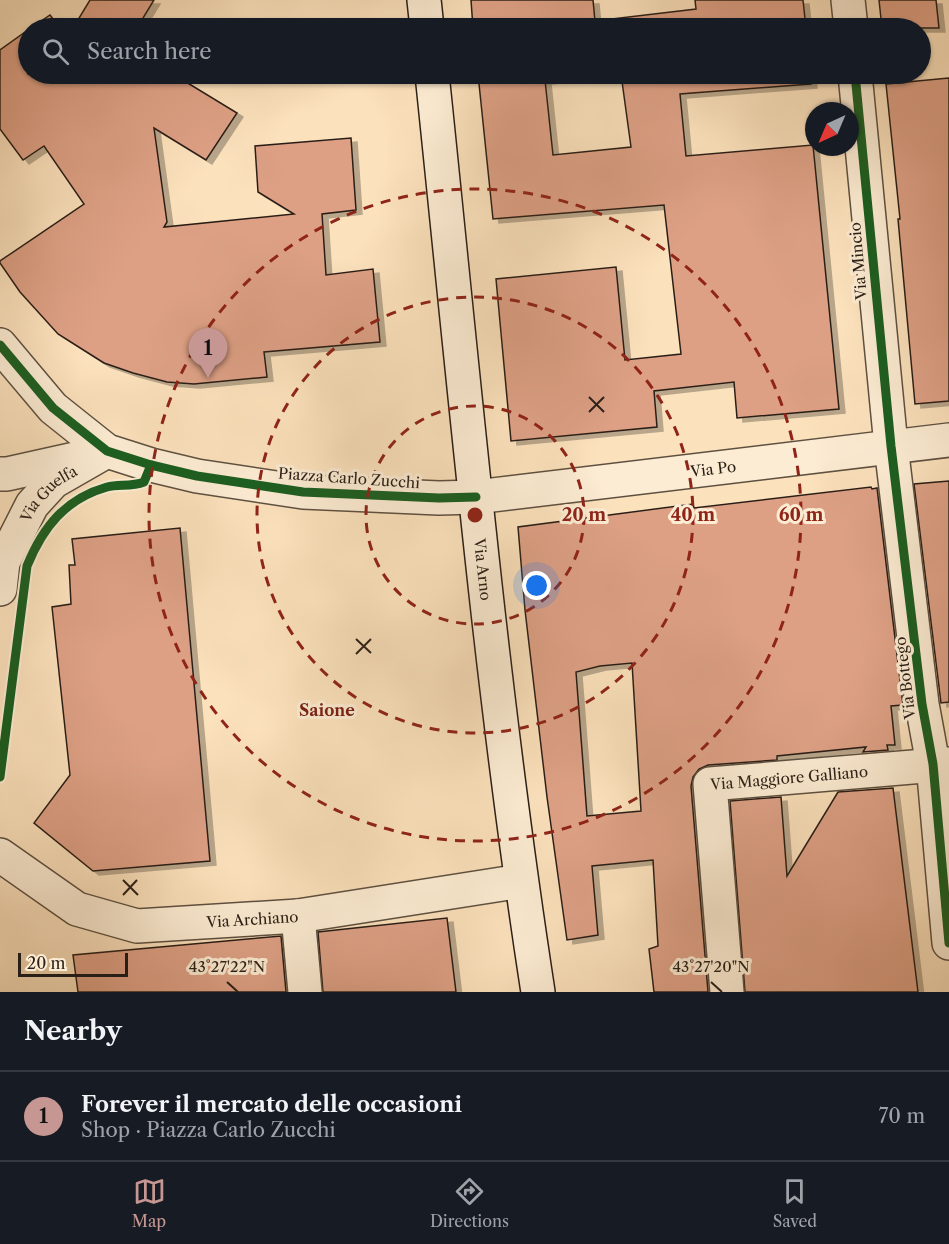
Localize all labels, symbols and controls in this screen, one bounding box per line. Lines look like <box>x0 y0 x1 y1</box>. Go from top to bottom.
search box <box>18 18 931 84</box>
icon: search <box>39 35 72 68</box>
text: Search here <box>87 38 212 65</box>
north arrow <box>805 102 859 156</box>
street label: Via Mincio <box>845 221 871 302</box>
pin: 1 <box>188 328 228 378</box>
street label: Via Po <box>688 456 737 481</box>
street label: Via Guelfa <box>15 461 80 526</box>
street label: Piazza Carlo Zucchi <box>278 464 421 492</box>
text: 20 m <box>562 504 606 526</box>
text: 40 m <box>671 504 715 526</box>
text: 60 m <box>779 504 823 526</box>
centre of rings <box>465 505 485 525</box>
street label: Via Arno <box>470 536 496 602</box>
your location <box>522 571 551 600</box>
street label: Via Bottego <box>891 636 920 721</box>
district label: Saione <box>299 700 355 720</box>
street label: Via Maggiore Galliano <box>708 761 869 794</box>
street label: Via Archiano <box>205 906 299 931</box>
scale bar <box>18 950 128 978</box>
text: 20 m <box>27 953 66 973</box>
text: 43°27'22"N <box>189 957 265 976</box>
text: 43°27'20"N <box>672 957 750 976</box>
text: Nearby <box>24 1015 122 1047</box>
text: Forever il mercato delle occasioni <box>81 1091 462 1118</box>
text: 1 <box>39 1104 48 1128</box>
text: 70 m <box>879 1104 925 1128</box>
text: Shop · Piazza Carlo Zucchi <box>81 1118 336 1142</box>
tab: Map <box>132 1175 166 1231</box>
tab: Directions <box>430 1175 509 1231</box>
tab: Saved <box>773 1175 817 1231</box>

